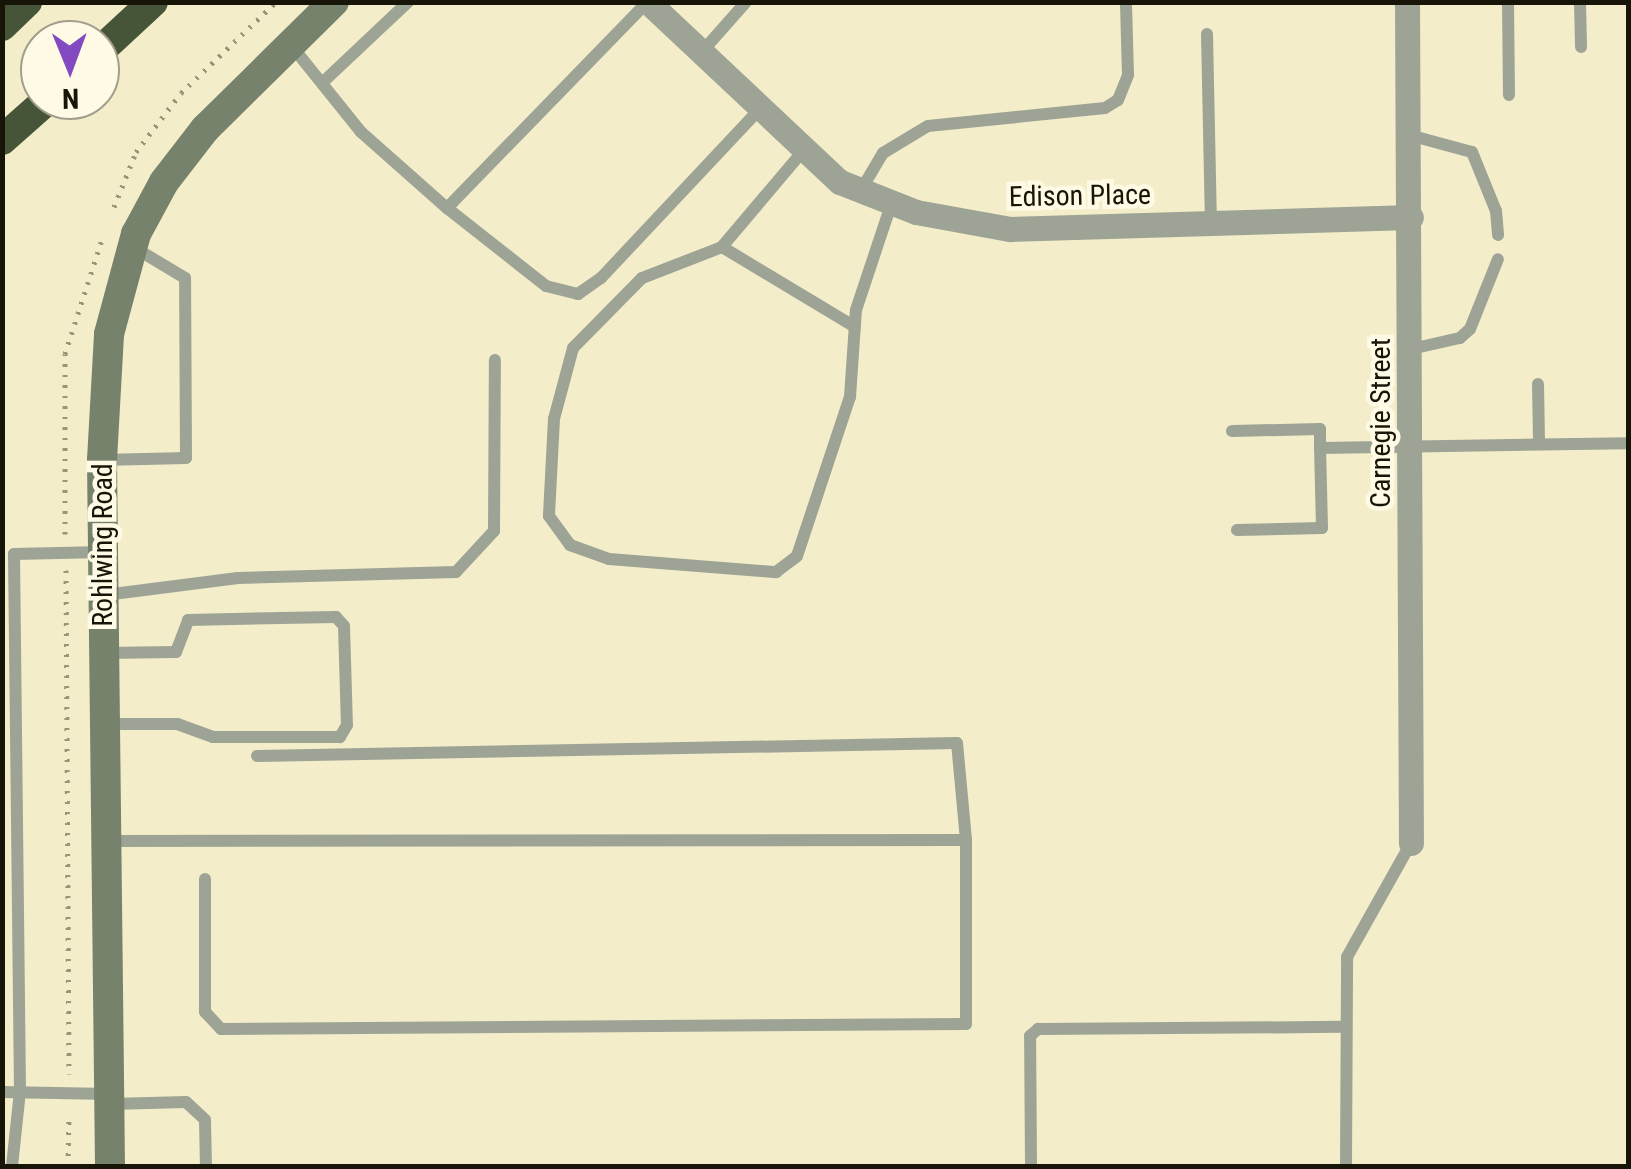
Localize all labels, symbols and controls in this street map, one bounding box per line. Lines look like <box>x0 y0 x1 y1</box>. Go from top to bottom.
north arrow <box>20 20 120 120</box>
text: N <box>62 82 79 115</box>
street label: Edison Place <box>1009 178 1151 214</box>
street label: Carnegie Street <box>1364 338 1398 508</box>
street label: Rohlwing Road <box>86 463 120 627</box>

